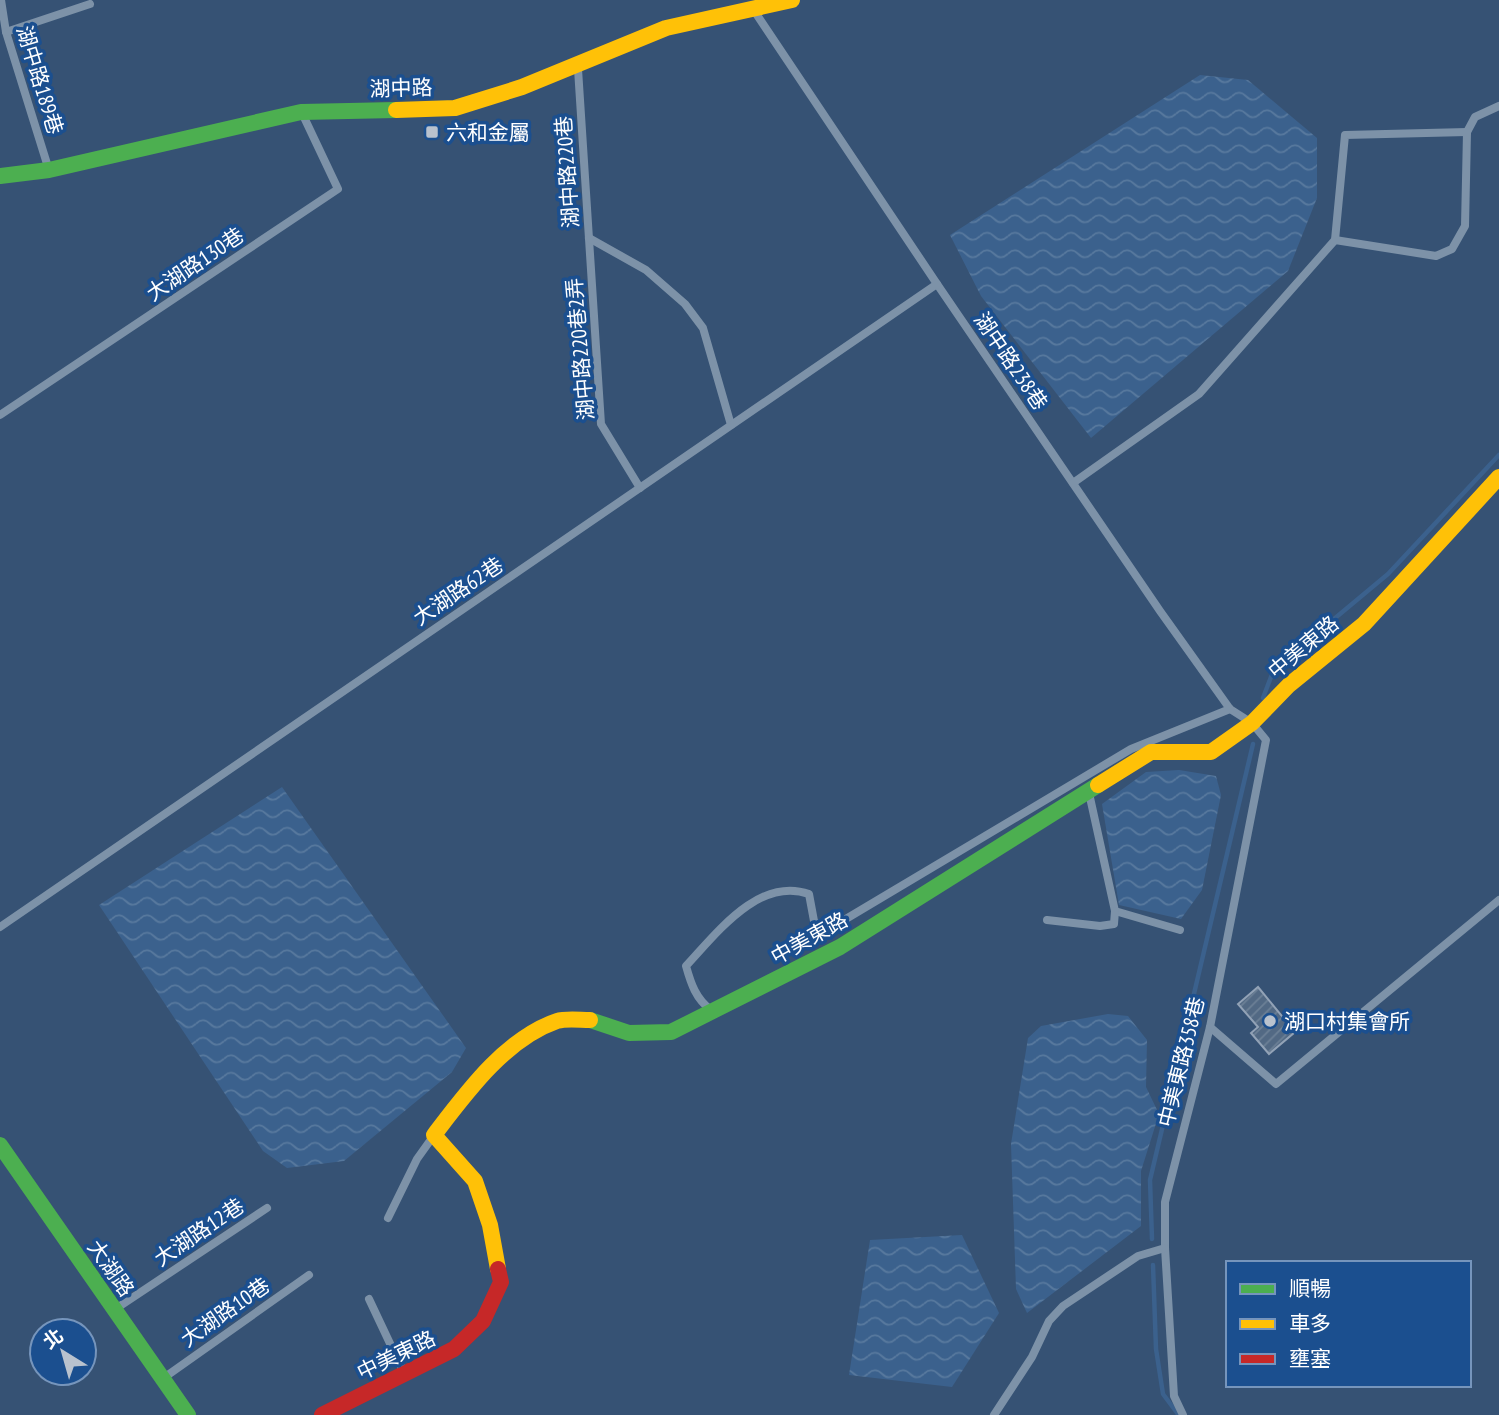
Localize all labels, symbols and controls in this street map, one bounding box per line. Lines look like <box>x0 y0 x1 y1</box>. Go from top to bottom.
street label: 湖中路189巷 <box>11 22 69 138</box>
street label: 湖中路 <box>369 73 433 103</box>
street label: 湖中路220巷 <box>550 115 584 229</box>
place label: 六和金屬 <box>446 119 530 146</box>
marker: 六和金屬 <box>424 124 440 140</box>
street label: 大湖路130巷 <box>141 221 249 307</box>
street label: 湖中路220巷2弄 <box>560 277 600 421</box>
street label: 湖中路238巷 <box>968 307 1054 415</box>
street label: 大湖路62巷 <box>408 551 508 631</box>
street label: 中美東路 <box>1262 610 1344 684</box>
street label: 中美東路 <box>766 906 852 970</box>
street label: 中美東路358巷 <box>1152 994 1210 1130</box>
place label: 湖口村集會所 <box>1284 1008 1410 1035</box>
marker: 湖口村集會所 <box>1262 1013 1278 1029</box>
street label: 大湖路12巷 <box>149 1192 249 1272</box>
street label: 大湖路 <box>82 1234 140 1302</box>
legend <box>1226 1261 1471 1387</box>
street label: 大湖路10巷 <box>175 1271 275 1353</box>
text: 順暢 <box>1289 1275 1331 1302</box>
text: 車多 <box>1289 1310 1331 1337</box>
north arrow <box>28 1317 98 1387</box>
text: 北 <box>38 1323 68 1354</box>
street label: 中美東路 <box>352 1324 440 1386</box>
text: 壅塞 <box>1289 1345 1331 1372</box>

